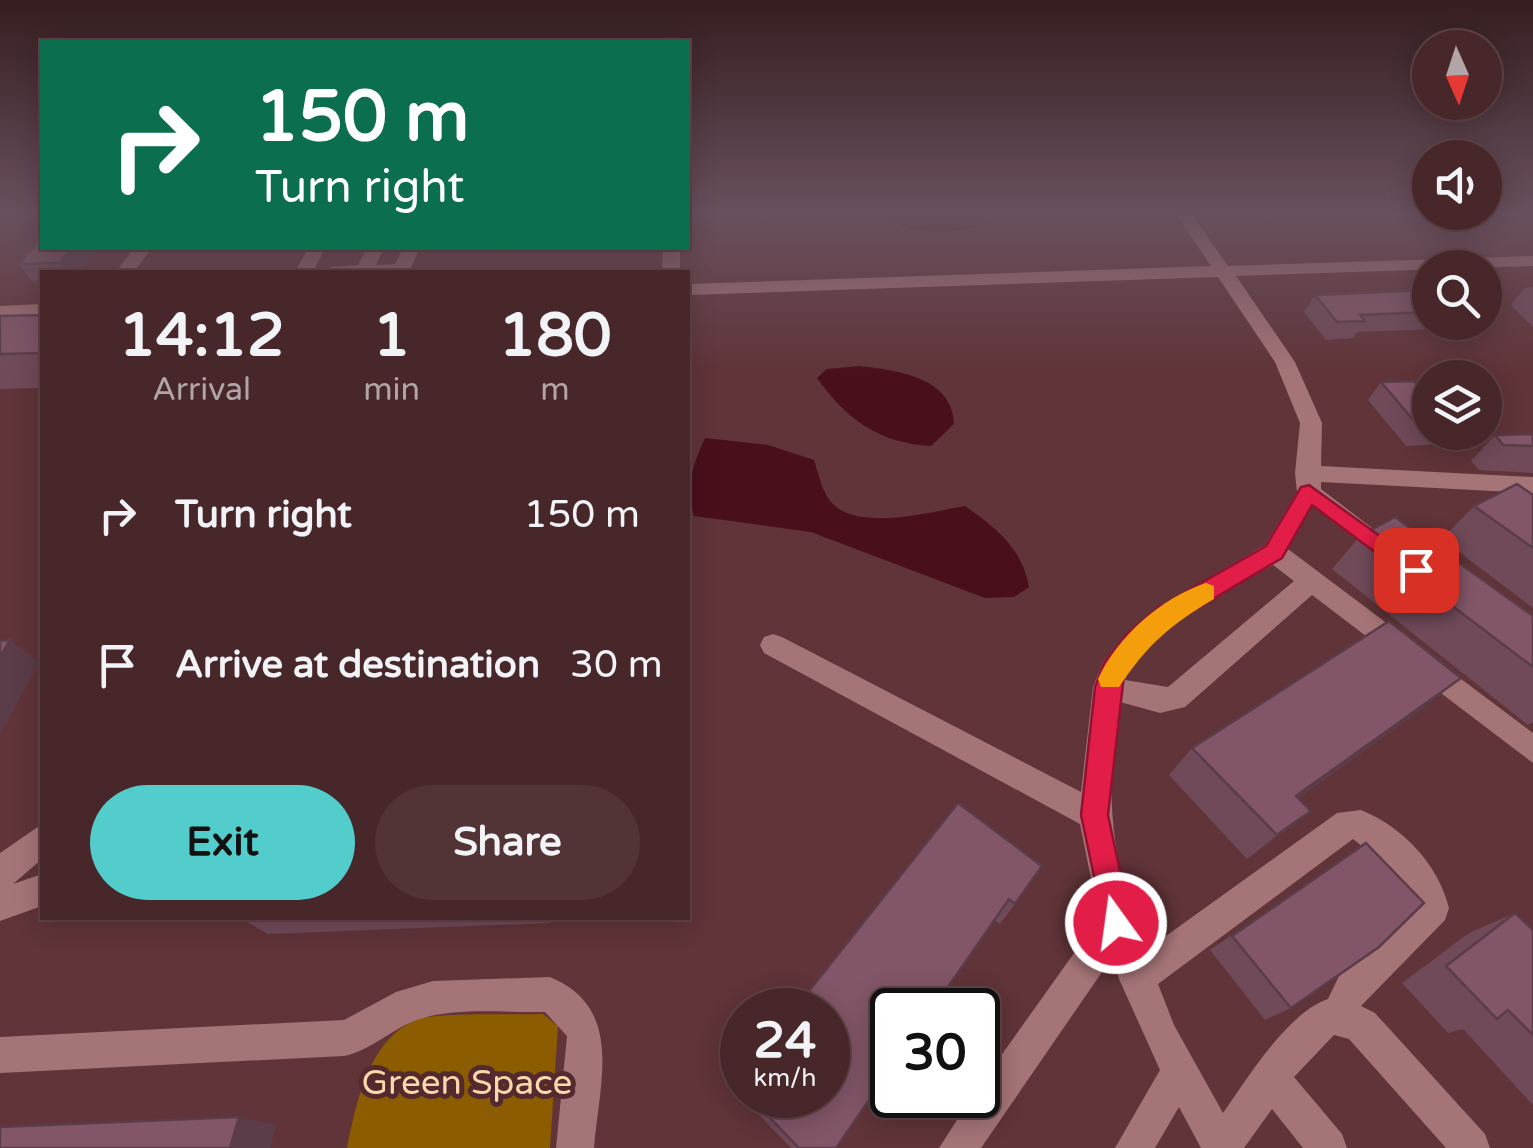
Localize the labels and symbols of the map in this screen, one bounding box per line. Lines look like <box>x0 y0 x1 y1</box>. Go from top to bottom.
north arrow <box>1412 30 1502 120</box>
pin <box>1374 528 1459 613</box>
position arrow <box>1064 871 1168 975</box>
speed limit sign: 30 <box>870 988 1000 1118</box>
park label: Green Space <box>362 1062 572 1104</box>

